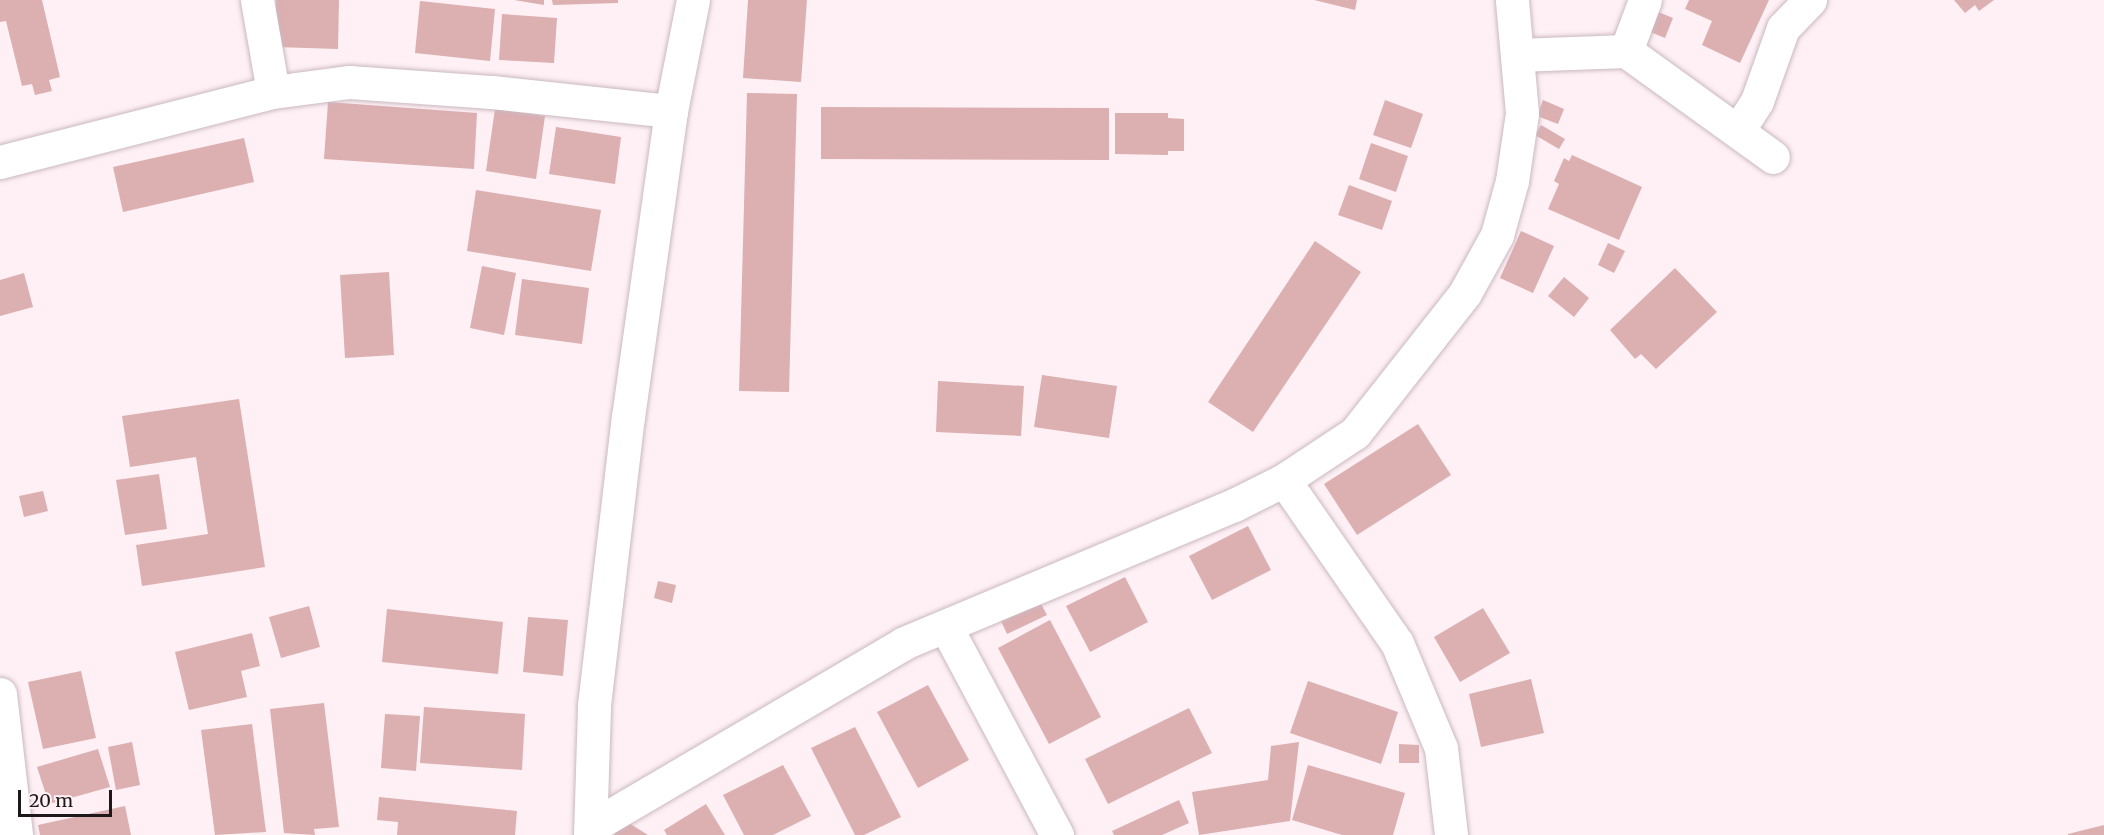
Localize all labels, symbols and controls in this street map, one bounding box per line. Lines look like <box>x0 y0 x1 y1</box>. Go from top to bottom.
scale bar <box>21 778 116 816</box>
text: 20 m <box>29 789 73 812</box>

